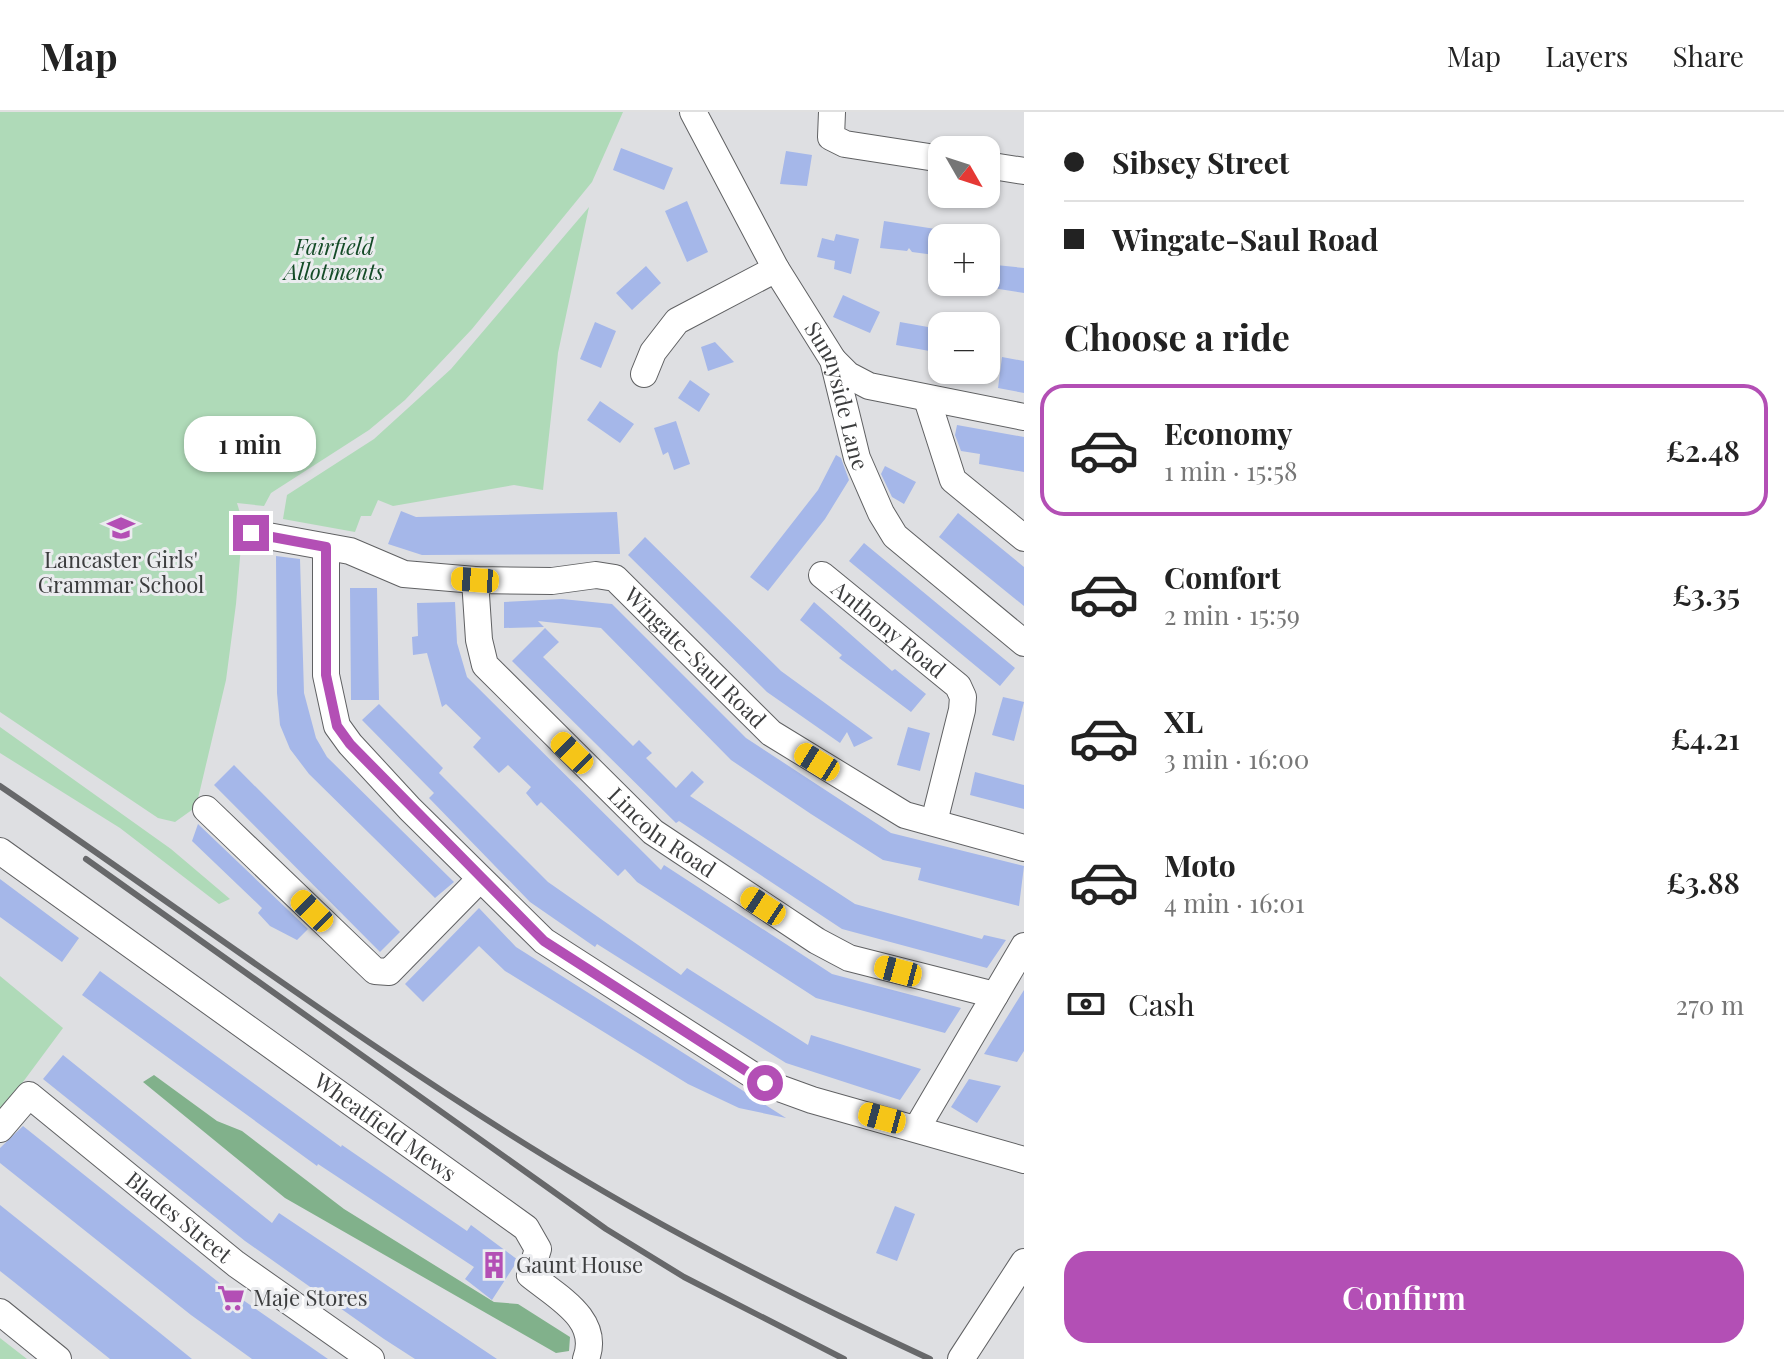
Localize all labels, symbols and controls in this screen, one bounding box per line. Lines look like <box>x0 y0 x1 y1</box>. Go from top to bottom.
text: Map <box>40 30 117 81</box>
text: Map <box>1447 37 1501 74</box>
text: Layers <box>1545 37 1628 74</box>
text: Share <box>1672 37 1744 74</box>
north arrow <box>928 136 1000 208</box>
map controls <box>928 136 1000 384</box>
text: Sibsey Street <box>1112 142 1289 182</box>
text: Wingate-Saul Road <box>1112 219 1378 259</box>
button: + <box>928 224 1000 296</box>
park label: Fairfield Allotments <box>282 231 385 286</box>
button: − <box>928 312 1000 384</box>
text: Choose a ride <box>1064 312 1290 360</box>
street label: Sunnyside Lane <box>798 315 876 475</box>
text: Economy <box>1164 413 1293 453</box>
icon: car <box>1068 414 1140 486</box>
callout: 1 min <box>185 417 317 473</box>
text: 1 min <box>218 426 282 461</box>
text: £2.48 <box>1666 430 1740 470</box>
text: 1 min · 15:58 <box>1164 453 1297 488</box>
school or university icon: Lancaster Girls' Grammar School <box>106 513 136 543</box>
route end <box>233 515 269 551</box>
place label: Lancaster Girls' Grammar School <box>38 544 204 599</box>
text: Comfort <box>1164 557 1281 597</box>
icon: car <box>1068 558 1140 630</box>
car <box>450 566 500 594</box>
street label: Anthony Road <box>825 572 953 684</box>
text: £3.35 <box>1672 574 1740 614</box>
street label: Wingate-Saul Road <box>618 579 773 734</box>
text: 2 min · 15:59 <box>1164 597 1300 632</box>
text: XL <box>1164 701 1203 741</box>
icon: car <box>1068 702 1140 774</box>
text: £4.21 <box>1671 718 1740 758</box>
car <box>546 728 598 778</box>
car <box>790 739 844 785</box>
text: 3 min · 16:00 <box>1164 741 1309 776</box>
street label: Lincoln Road <box>602 780 722 884</box>
text: Moto <box>1164 845 1236 885</box>
icon: car <box>1068 846 1140 918</box>
text: £3.88 <box>1666 862 1740 902</box>
car <box>736 883 790 929</box>
text: 4 min · 16:01 <box>1164 885 1305 920</box>
car <box>286 886 338 936</box>
car <box>872 953 924 989</box>
icon: cash <box>1064 982 1108 1026</box>
text: Cash <box>1128 984 1195 1024</box>
text: 270 m <box>1676 987 1744 1022</box>
street label: Wheatfield Mews <box>308 1065 463 1188</box>
route start <box>747 1065 783 1101</box>
car <box>856 1100 908 1136</box>
street label: Blades Street <box>120 1164 240 1270</box>
place label: Gaunt House <box>516 1249 643 1279</box>
building icon: Gaunt House <box>479 1250 509 1280</box>
button: Confirm <box>1064 1251 1744 1343</box>
place label: Maje Stores <box>253 1282 368 1312</box>
supermarket icon: Maje Stores <box>216 1283 246 1313</box>

